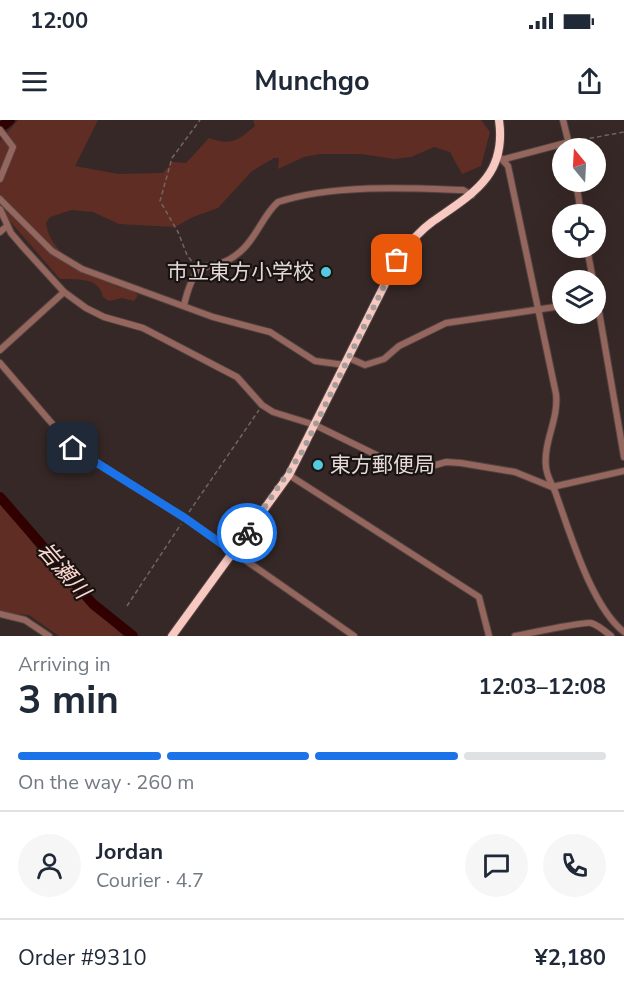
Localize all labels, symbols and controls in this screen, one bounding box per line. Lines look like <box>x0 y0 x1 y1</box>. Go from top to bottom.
text: 12:00 <box>30 6 88 36</box>
text: Munchgo <box>254 63 370 100</box>
icon: menu <box>18 65 51 98</box>
icon: share <box>573 65 606 98</box>
north arrow <box>552 138 606 192</box>
map controls <box>552 138 606 324</box>
button: locate <box>552 204 606 258</box>
pin <box>371 234 422 285</box>
icon: bag <box>380 243 413 276</box>
place label: 市立東方小学校 <box>167 258 314 286</box>
marker: 市立東方小学校 <box>319 265 333 279</box>
button: layers <box>552 270 606 324</box>
pin <box>47 422 98 473</box>
icon: home <box>56 431 89 464</box>
place label: 東方郵便局 <box>330 451 435 479</box>
marker: 東方郵便局 <box>311 458 325 472</box>
courier <box>217 503 277 563</box>
icon: bike <box>231 517 264 550</box>
water label: 岩瀬川 <box>30 536 98 607</box>
text: Arriving in <box>18 651 111 678</box>
text: 12:03–12:08 <box>478 672 606 702</box>
text: 3 min <box>18 674 119 727</box>
text: On the way · 260 m <box>18 769 194 796</box>
button: person <box>18 834 81 897</box>
button: chat <box>465 834 528 897</box>
button: phone <box>543 834 606 897</box>
text: Jordan <box>96 837 163 867</box>
text: Courier · 4.7 <box>96 867 204 894</box>
text: Order #9310 <box>18 943 147 973</box>
text: ¥2,180 <box>535 943 606 973</box>

